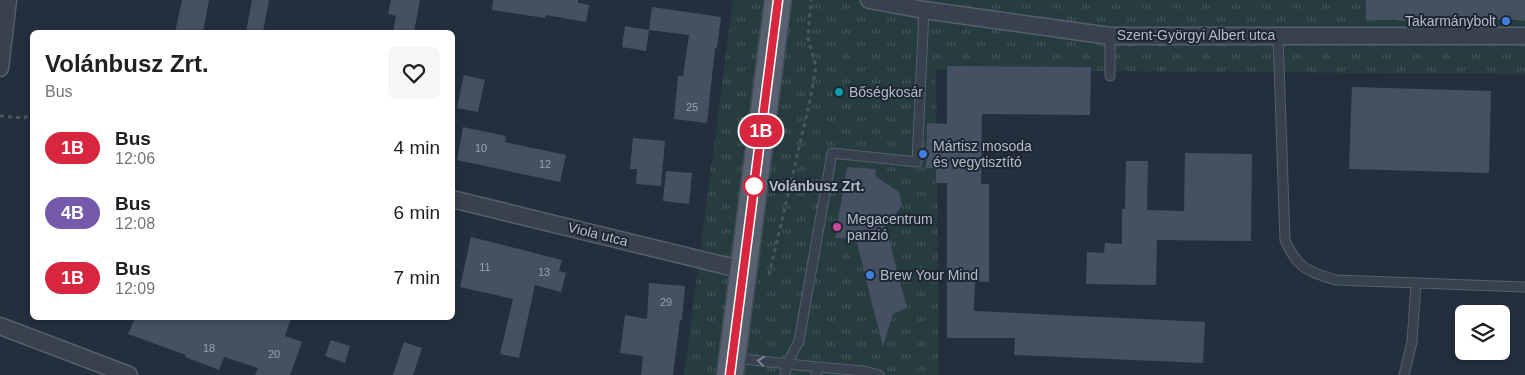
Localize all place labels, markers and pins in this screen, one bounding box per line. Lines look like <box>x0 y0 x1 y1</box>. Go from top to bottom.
place label: Takarmánybolt <box>1405 13 1496 29</box>
marker: Takarmánybolt <box>1500 15 1512 27</box>
place label: Bőségkosár <box>849 84 923 100</box>
marker: Bőségkosár <box>833 86 845 98</box>
place label: Mártisz mosoda és vegytisztító <box>933 138 1032 170</box>
marker: Mártisz mosoda és vegytisztító <box>917 148 929 160</box>
marker: Volánbusz Zrt. <box>743 175 765 197</box>
place label: Volánbusz Zrt. <box>769 178 864 194</box>
place label: Megacentrum panzió <box>847 211 933 243</box>
marker: Megacentrum panzió <box>831 221 843 233</box>
place label: Brew Your Mind <box>880 267 978 283</box>
marker: Brew Your Mind <box>864 269 876 281</box>

